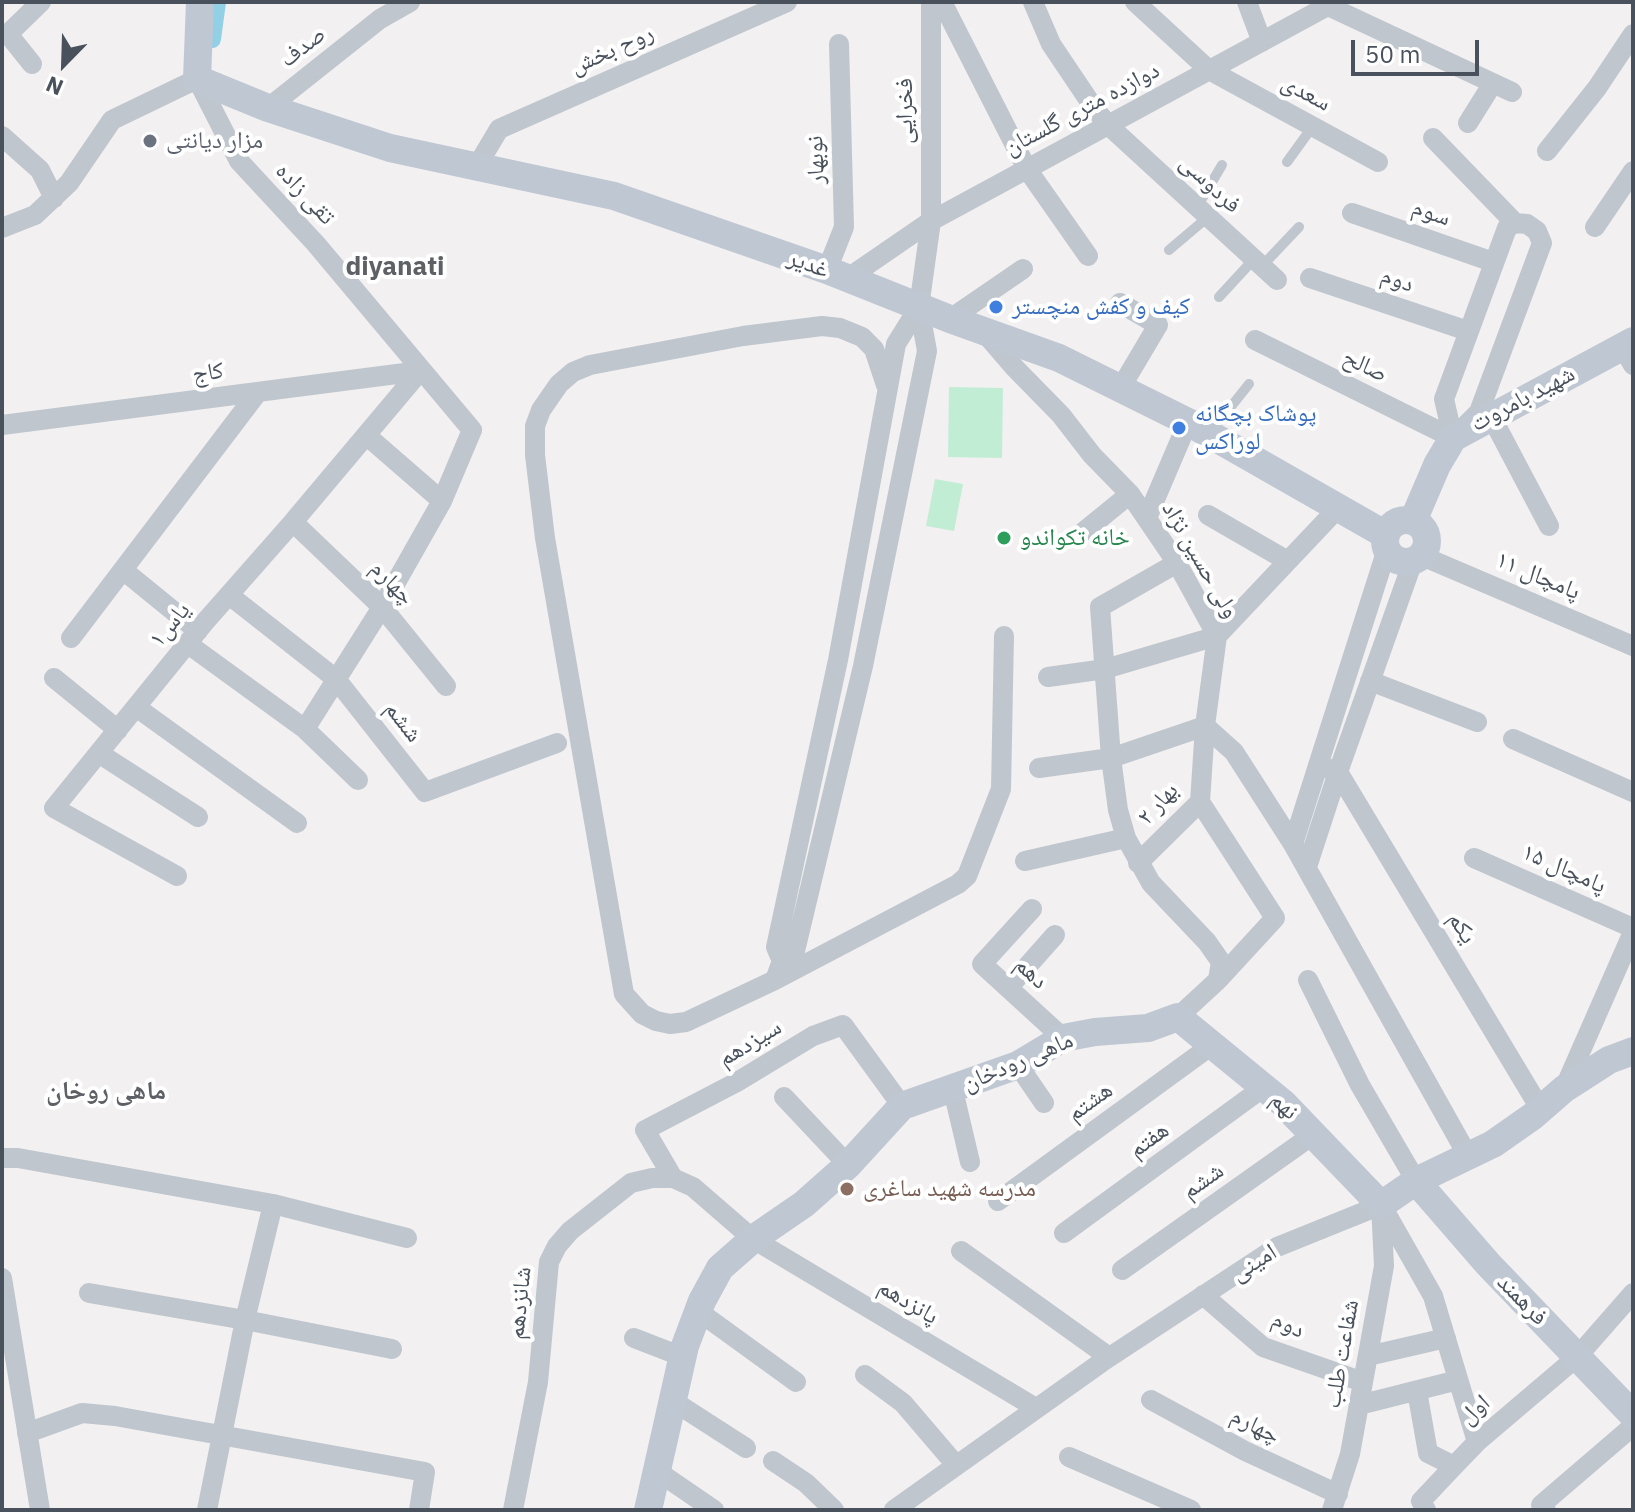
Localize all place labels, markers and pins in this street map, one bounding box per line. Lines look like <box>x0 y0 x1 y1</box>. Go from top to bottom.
place label: مزار دیانتی <box>166 127 263 155</box>
marker: مزار دیانتی <box>141 132 159 150</box>
place label: کیف و کفش منچستر <box>1012 293 1190 321</box>
marker: کیف و کفش منچستر <box>987 298 1005 316</box>
place label: پوشاک بچگانه لوراکس <box>1195 400 1316 456</box>
marker: پوشاک بچگانه لوراکس <box>1170 419 1188 437</box>
place label: خانه تکواندو <box>1020 524 1130 552</box>
marker: خانه تکواندو <box>995 529 1013 547</box>
place label: مدرسه شهید ساغری <box>863 1175 1036 1203</box>
marker: مدرسه شهید ساغری <box>838 1180 856 1198</box>

